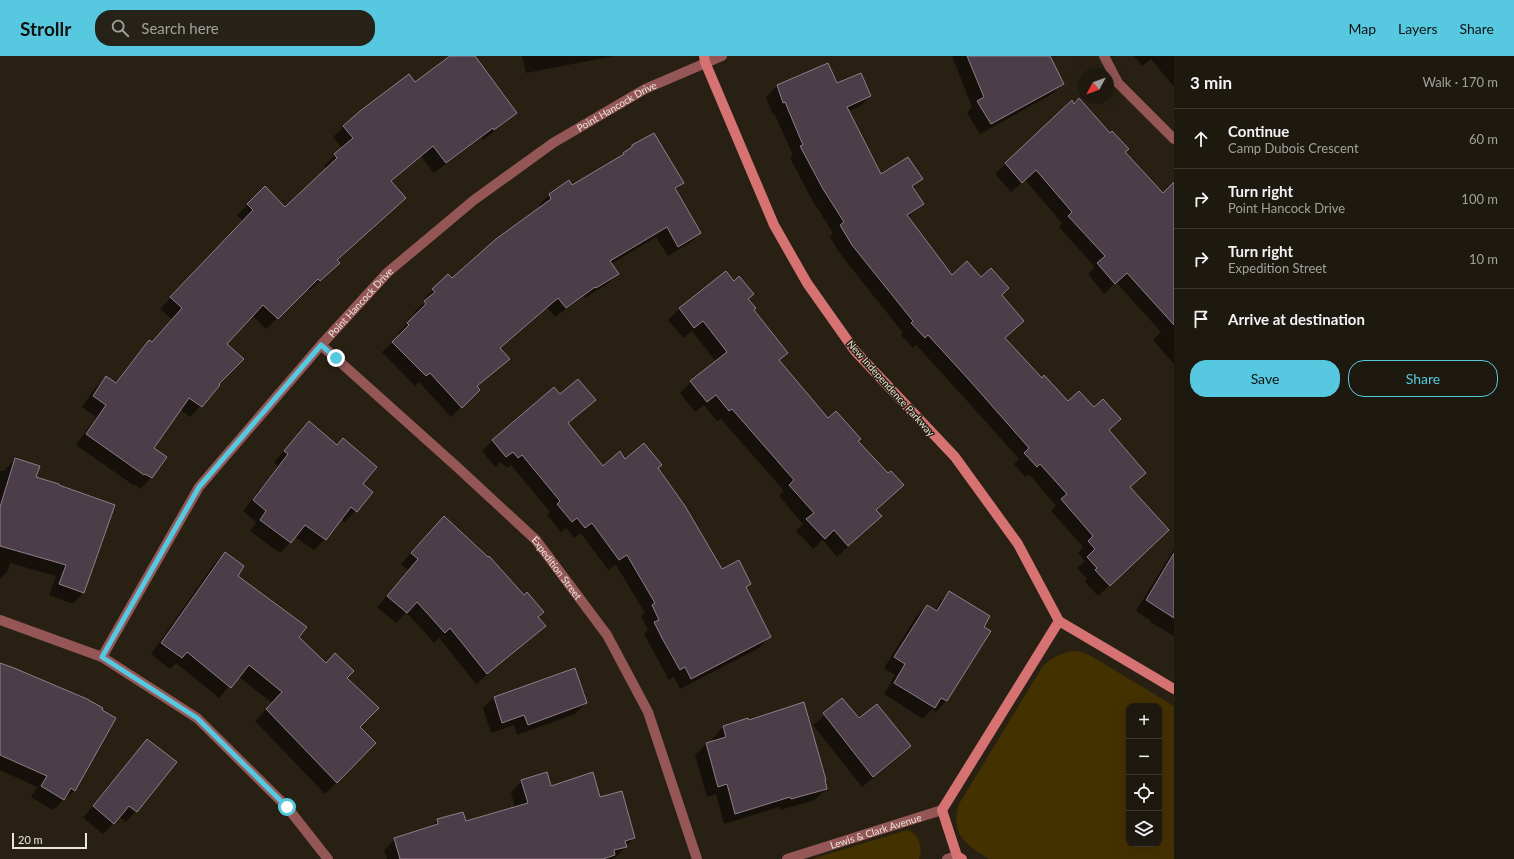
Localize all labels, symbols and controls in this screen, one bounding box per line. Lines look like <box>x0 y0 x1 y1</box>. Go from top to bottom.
search box <box>95 10 375 46</box>
text: Strollr <box>20 17 71 40</box>
icon: search <box>109 17 131 39</box>
text: Search here <box>141 19 219 37</box>
text: Map <box>1348 20 1376 37</box>
text: Layers <box>1398 20 1438 37</box>
text: Share <box>1460 20 1494 37</box>
north arrow <box>1078 68 1114 104</box>
text: 3 min <box>1190 72 1232 93</box>
text: Walk · 170 m <box>1422 74 1498 90</box>
street label: Point Hancock Drive <box>574 79 658 134</box>
text: Continue <box>1228 122 1289 140</box>
icon: ahead <box>1190 128 1212 150</box>
text: 60 m <box>1469 131 1498 147</box>
text: Camp Dubois Crescent <box>1228 140 1359 156</box>
text: Turn right <box>1228 182 1293 200</box>
icon: right <box>1190 188 1212 210</box>
text: 100 m <box>1461 191 1498 207</box>
text: Point Hancock Drive <box>1228 200 1345 216</box>
text: Turn right <box>1228 242 1293 260</box>
icon: right <box>1190 248 1212 270</box>
text: 10 m <box>1469 251 1498 267</box>
text: Expedition Street <box>1228 260 1327 276</box>
street label: Point Hancock Drive <box>325 265 395 340</box>
icon: arrive <box>1190 308 1212 330</box>
text: Arrive at destination <box>1228 310 1365 328</box>
street label: New Independence Parkway <box>845 338 938 439</box>
route end <box>327 349 345 367</box>
button: Save <box>1190 360 1340 397</box>
button: Share <box>1348 360 1498 397</box>
street label: Expedition Street <box>530 533 585 602</box>
map controls <box>1126 703 1162 847</box>
button: + <box>1126 703 1162 739</box>
button: − <box>1126 739 1162 775</box>
button: locate <box>1126 775 1162 811</box>
route start <box>278 798 296 816</box>
street label: Lewis & Clark Avenue <box>829 811 923 851</box>
button: layers <box>1126 811 1162 847</box>
scale bar <box>12 831 87 850</box>
text: 20 m <box>18 833 43 846</box>

